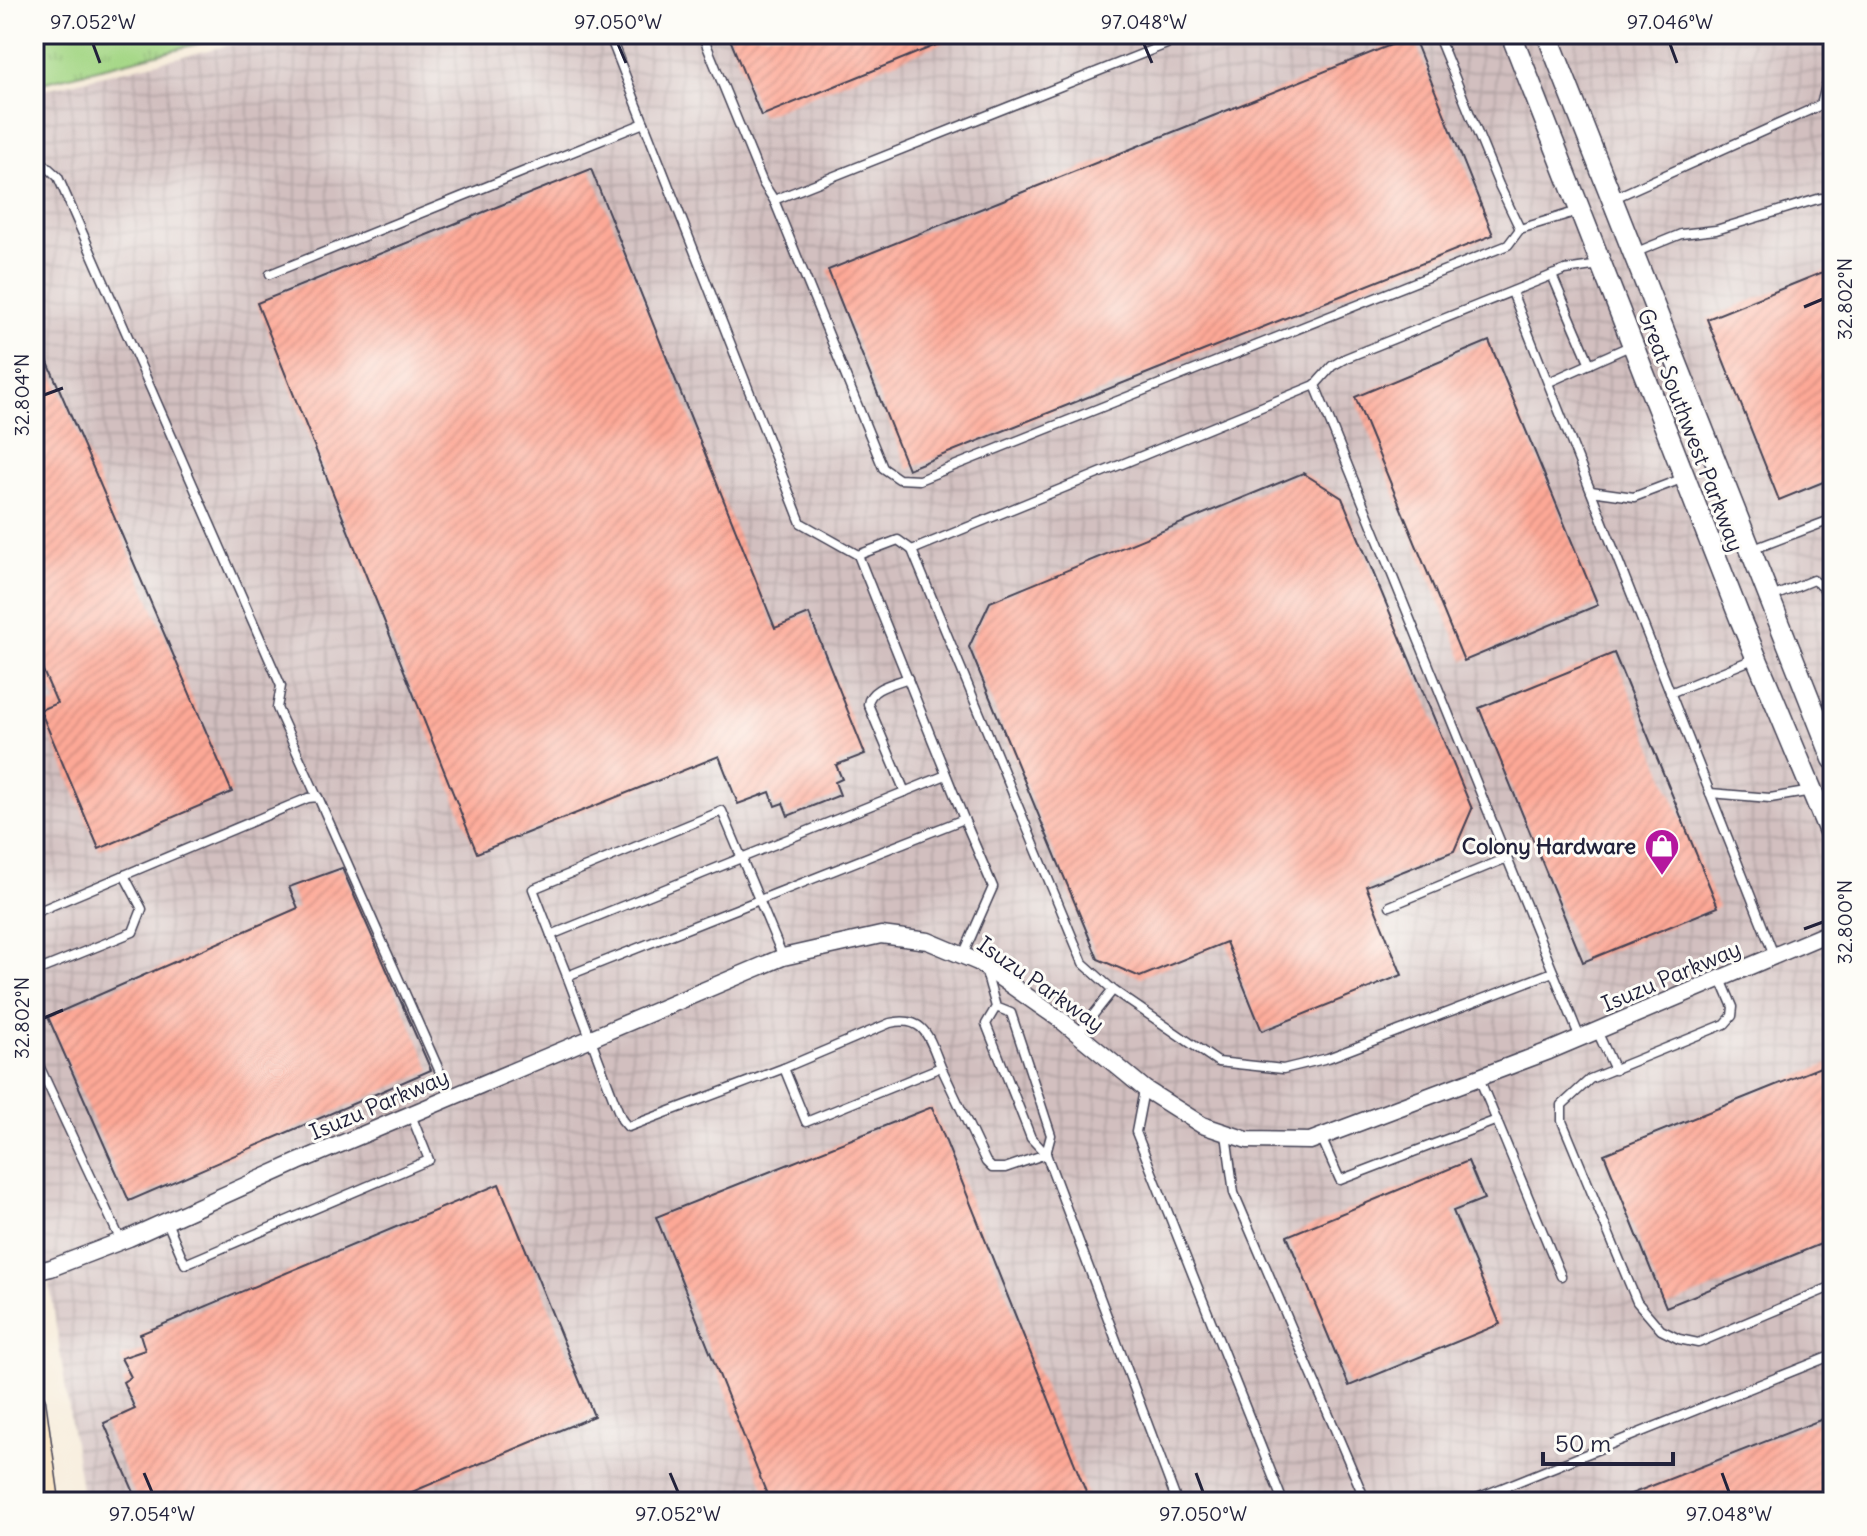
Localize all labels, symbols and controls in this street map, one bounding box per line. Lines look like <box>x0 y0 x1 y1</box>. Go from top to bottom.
text: 97.052°W <box>50 9 136 34</box>
text: 97.050°W <box>574 9 662 34</box>
text: 97.048°W <box>1101 9 1187 34</box>
text: 97.046°W <box>1627 9 1713 34</box>
text: 32.802°N <box>1832 258 1857 340</box>
street label: Great Southwest Parkway <box>1632 304 1750 556</box>
text: 32.804°N <box>9 353 34 437</box>
shop icon: Colony Hardware <box>1643 827 1681 877</box>
place label: Colony Hardware <box>1462 832 1636 860</box>
text: 32.800°N <box>1832 880 1857 964</box>
street label: Isuzu Parkway <box>972 930 1110 1038</box>
street label: Isuzu Parkway <box>1597 934 1745 1018</box>
text: 32.802°N <box>9 977 34 1059</box>
street label: Isuzu Parkway <box>305 1062 453 1146</box>
scale bar <box>1543 1416 1673 1466</box>
text: 50 m <box>1555 1428 1611 1458</box>
text: 97.054°W <box>109 1501 195 1526</box>
text: 97.052°W <box>635 1501 721 1526</box>
text: 97.050°W <box>1159 1501 1247 1526</box>
text: 97.048°W <box>1686 1501 1772 1526</box>

